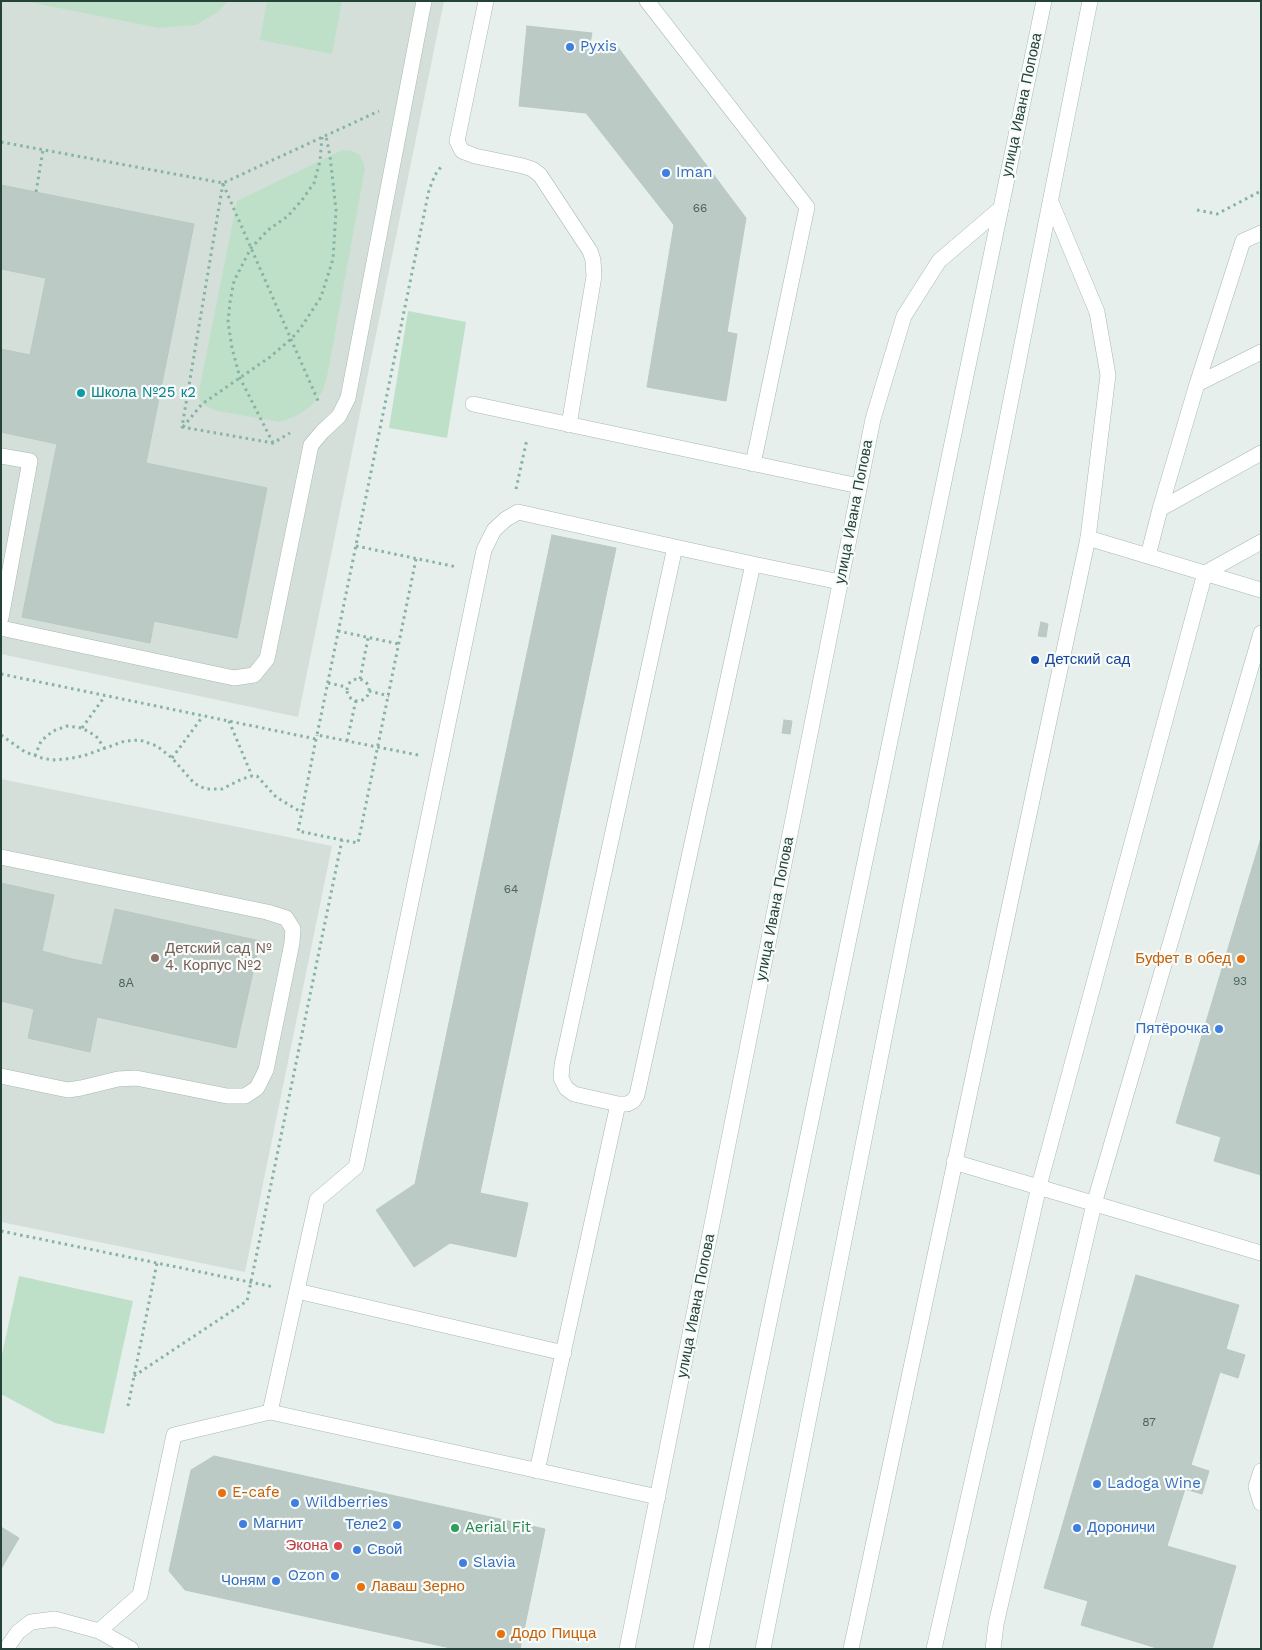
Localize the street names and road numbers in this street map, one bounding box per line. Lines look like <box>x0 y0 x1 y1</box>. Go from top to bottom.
street label: улица Ивана Попова <box>998 31 1046 179</box>
street label: улица Ивана Попова <box>831 438 877 586</box>
street label: улица Ивана Попова <box>752 835 798 983</box>
street label: улица Ивана Попова <box>673 1232 719 1380</box>

